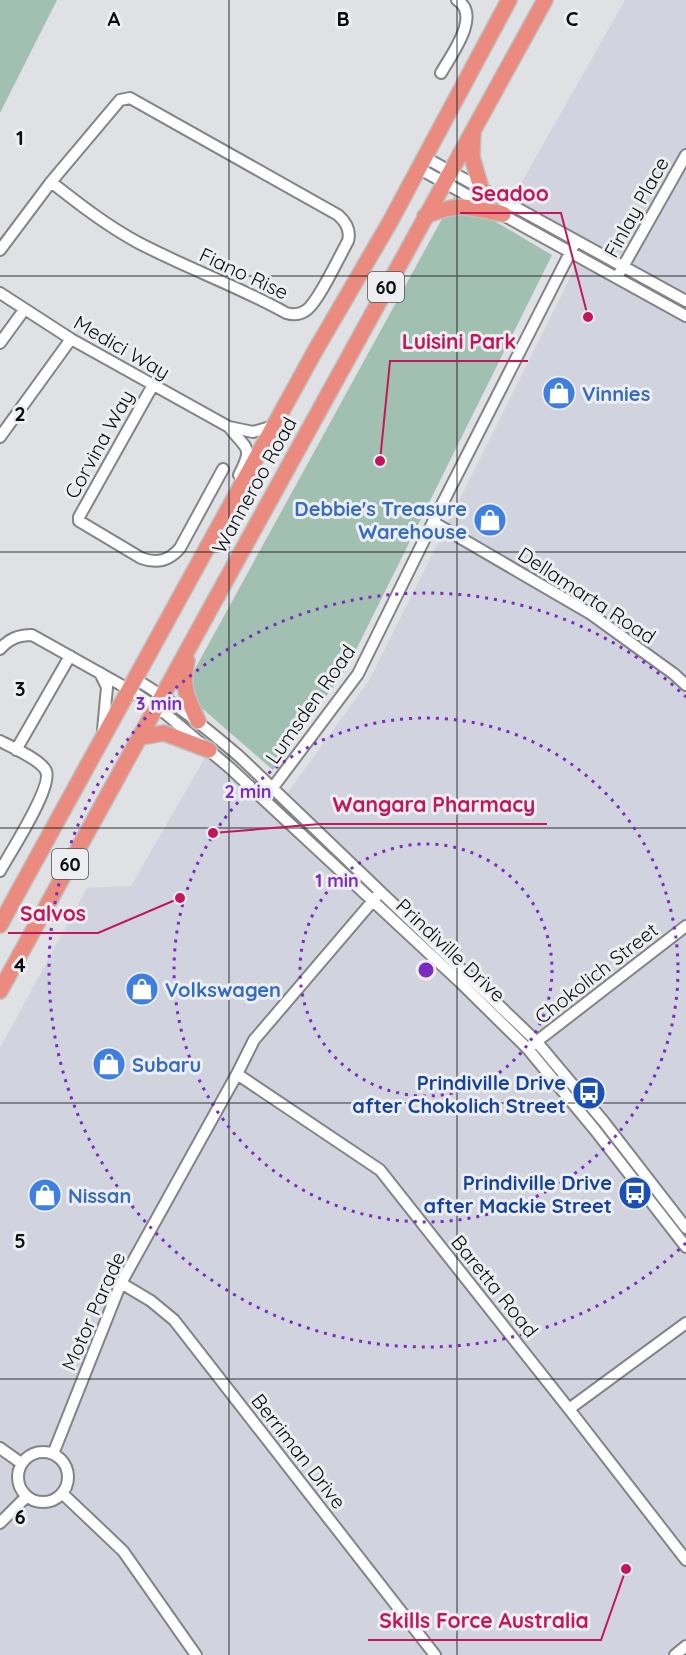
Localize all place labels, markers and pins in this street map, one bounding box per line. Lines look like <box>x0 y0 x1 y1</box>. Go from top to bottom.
callout: Seadoo <box>460 174 561 213</box>
callout: Luisini Park <box>390 322 528 361</box>
shop icon: Vinnies <box>541 375 577 411</box>
place label: Vinnies <box>582 381 650 406</box>
place label: Debbie's Treasure Warehouse <box>294 496 467 544</box>
shop icon: Debbie's Treasure Warehouse <box>472 502 508 538</box>
callout: Wangara Pharmacy <box>320 785 547 824</box>
callout: Salvos <box>8 894 98 933</box>
centre of rings <box>416 960 436 980</box>
shop icon: Volkswagen <box>124 971 160 1007</box>
place label: Volkswagen <box>165 977 281 1002</box>
shop icon: Subaru <box>91 1046 127 1082</box>
place label: Subaru <box>132 1052 201 1077</box>
place label: Prindiville Drive after Chokolich Street <box>352 1070 566 1118</box>
bus stop icon: Prindiville Drive after Chokolich Street <box>571 1075 607 1111</box>
place label: Prindiville Drive after Mackie Street <box>424 1170 612 1218</box>
bus stop icon: Prindiville Drive after Mackie Street <box>617 1175 653 1211</box>
shop icon: Nissan <box>27 1177 63 1213</box>
place label: Nissan <box>68 1183 131 1208</box>
callout: Skills Force Australia <box>368 1601 601 1640</box>

